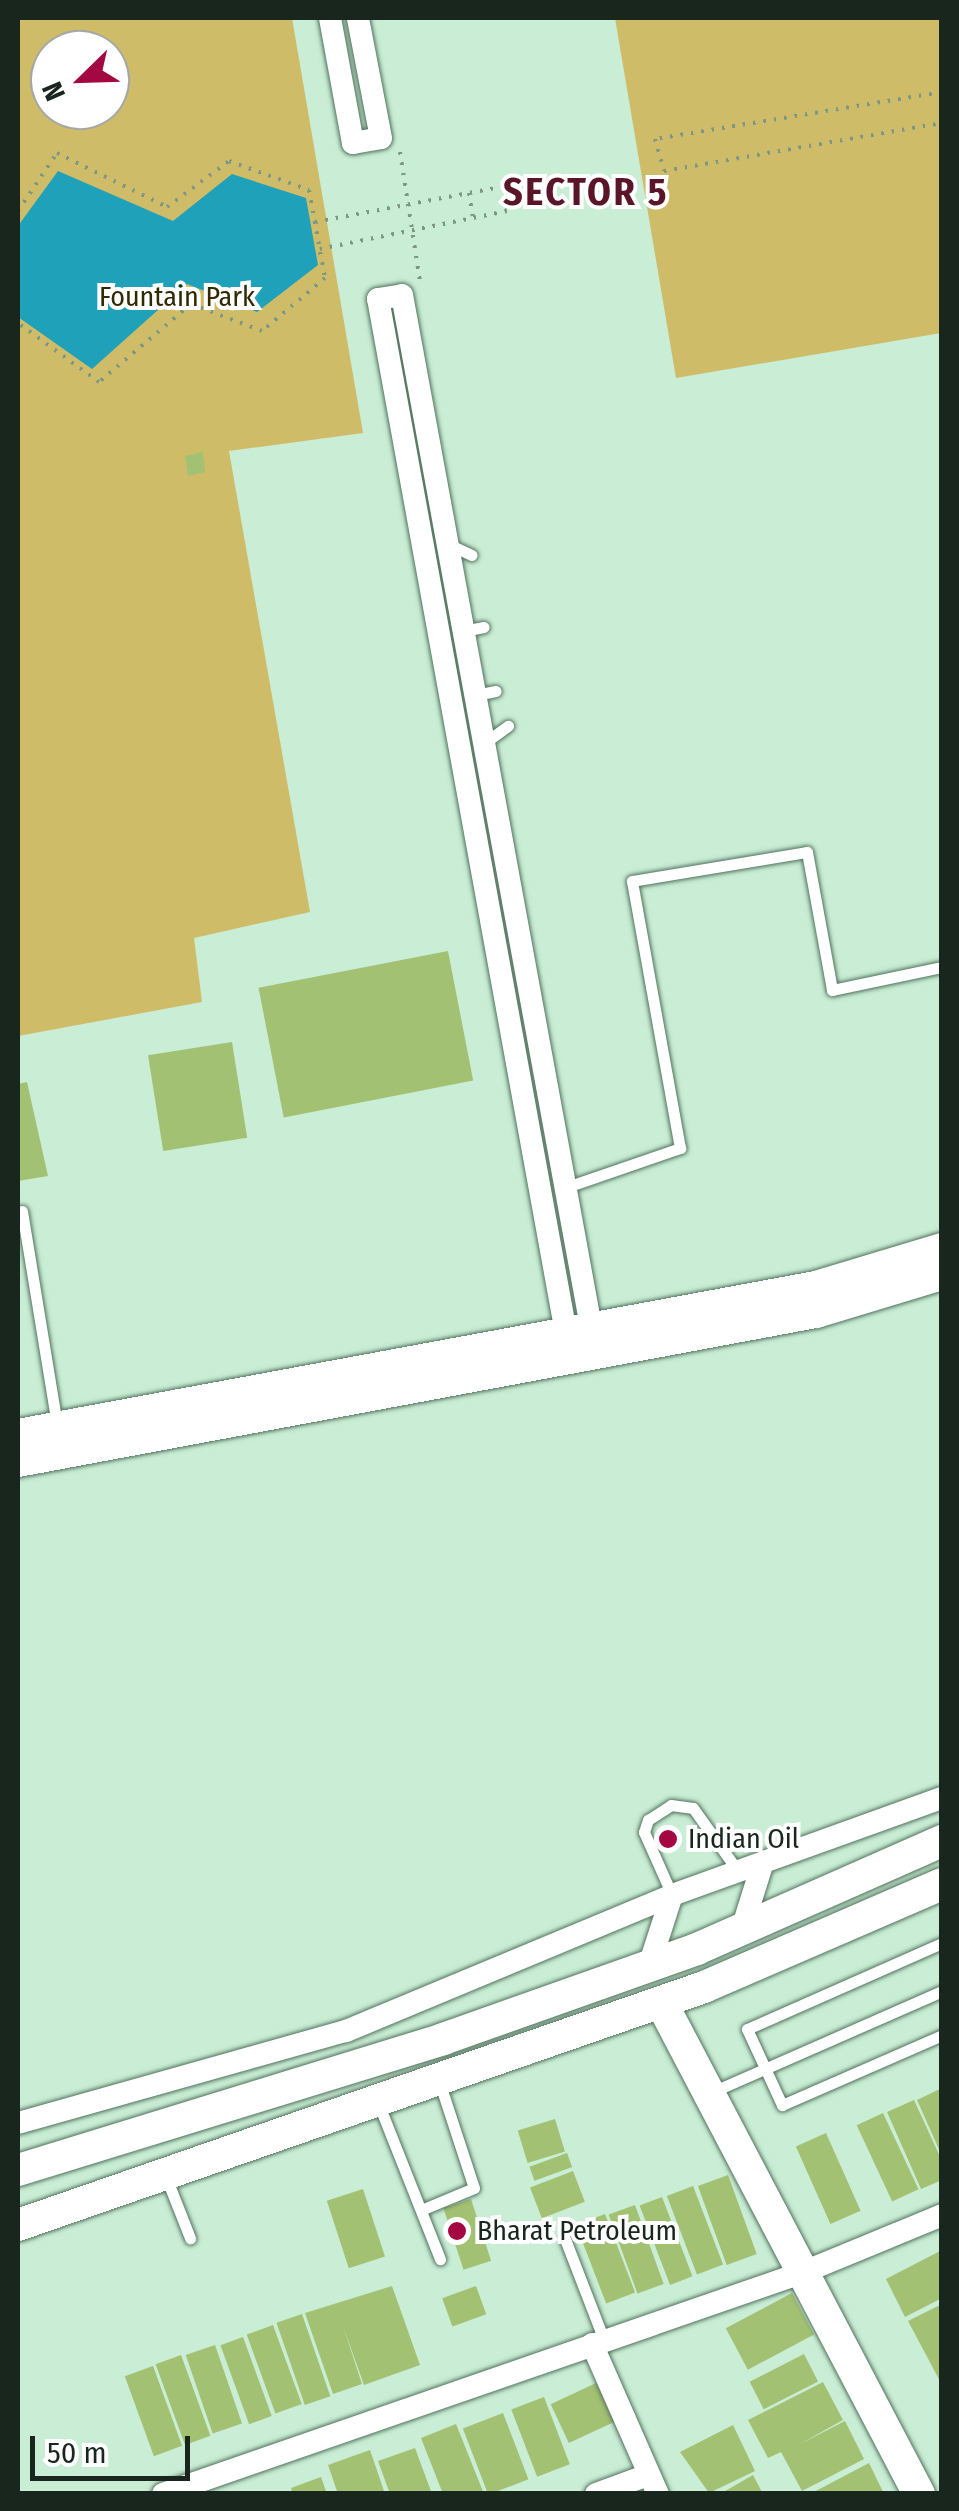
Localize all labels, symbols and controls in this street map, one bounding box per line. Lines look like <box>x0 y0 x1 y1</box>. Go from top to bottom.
north arrow <box>30 30 130 130</box>
text: N <box>35 77 72 105</box>
district label: SECTOR 5 <box>503 170 669 216</box>
park label: Fountain Park <box>99 280 255 314</box>
place label: Indian Oil <box>688 1822 799 1856</box>
marker: Indian Oil <box>657 1828 679 1850</box>
place label: Bharat Petroleum <box>477 2214 677 2248</box>
marker: Bharat Petroleum <box>446 2220 468 2242</box>
scale bar <box>35 2416 195 2478</box>
text: 50 m <box>47 2435 107 2471</box>

